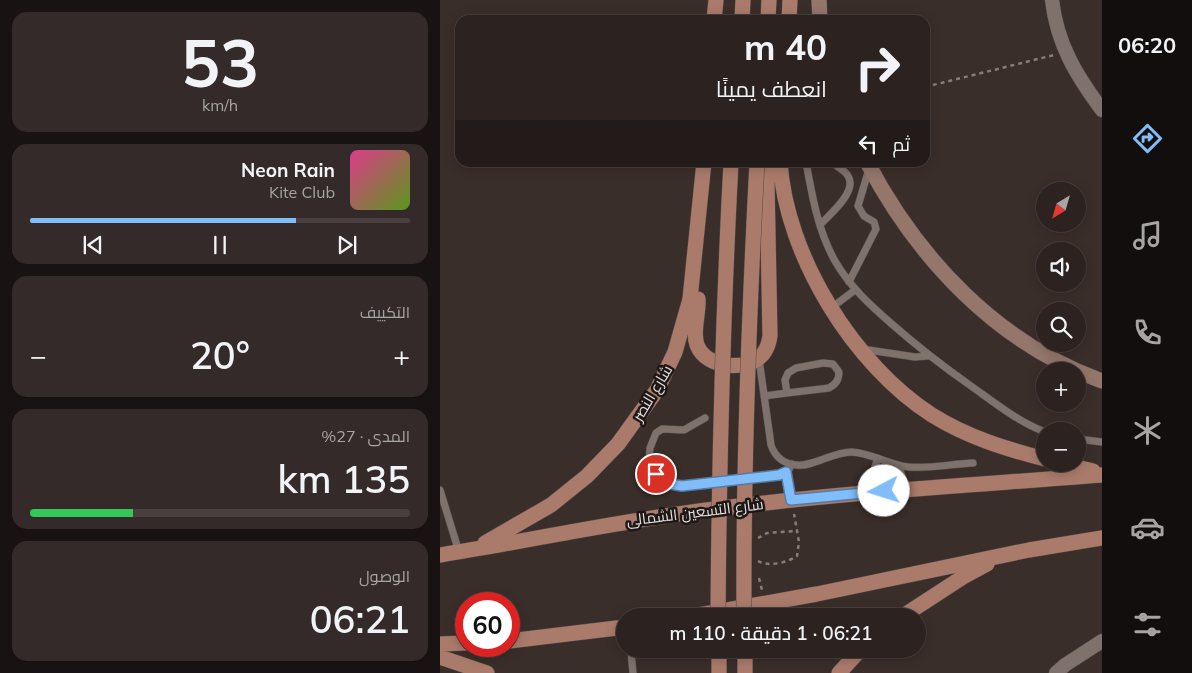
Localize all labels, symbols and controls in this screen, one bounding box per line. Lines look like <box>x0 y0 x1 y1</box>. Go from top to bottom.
text: 53 <box>181 22 259 103</box>
text: 40 m <box>744 25 827 69</box>
text: 06:20 <box>1118 31 1176 59</box>
icon: right <box>845 35 910 100</box>
text: انعطف يمينًا <box>716 75 827 103</box>
text: km/h <box>202 95 238 115</box>
icon: directions <box>1130 121 1165 156</box>
icon: left <box>854 130 882 158</box>
text: ثم <box>892 132 910 156</box>
text: Neon Rain <box>241 158 335 182</box>
text: Kite Club <box>269 182 335 202</box>
north arrow <box>1036 182 1086 232</box>
map controls <box>1036 182 1086 472</box>
icon: music <box>1130 218 1165 253</box>
icon: previous <box>79 231 107 259</box>
icon: pause <box>206 231 234 259</box>
icon: next <box>333 231 361 259</box>
button: sound <box>1036 242 1086 292</box>
text: التكييف <box>360 302 410 322</box>
button: search <box>1036 302 1086 352</box>
icon: phone <box>1130 315 1165 350</box>
text: 20° <box>190 331 250 379</box>
text: − <box>30 338 47 373</box>
text: + <box>393 338 410 373</box>
street label: شارع النصر <box>627 361 678 426</box>
button: + <box>1036 362 1086 412</box>
icon: climate <box>1130 413 1165 448</box>
button: − <box>1036 422 1086 472</box>
text: المدى · 27% <box>321 426 410 446</box>
pin <box>635 453 677 495</box>
text: 135 km <box>277 455 410 503</box>
icon: arrive <box>642 460 670 488</box>
position arrow <box>857 464 909 516</box>
street label: شارع التسعين الشمالى <box>626 494 765 532</box>
icon: car <box>1130 510 1165 545</box>
text: الوصول <box>359 566 410 586</box>
speed limit sign: 60 <box>455 592 520 657</box>
text: 06:21 <box>310 595 410 643</box>
icon: filters <box>1130 607 1165 642</box>
text: 06:21 · 1 دقيقة · 110 m <box>670 621 872 645</box>

